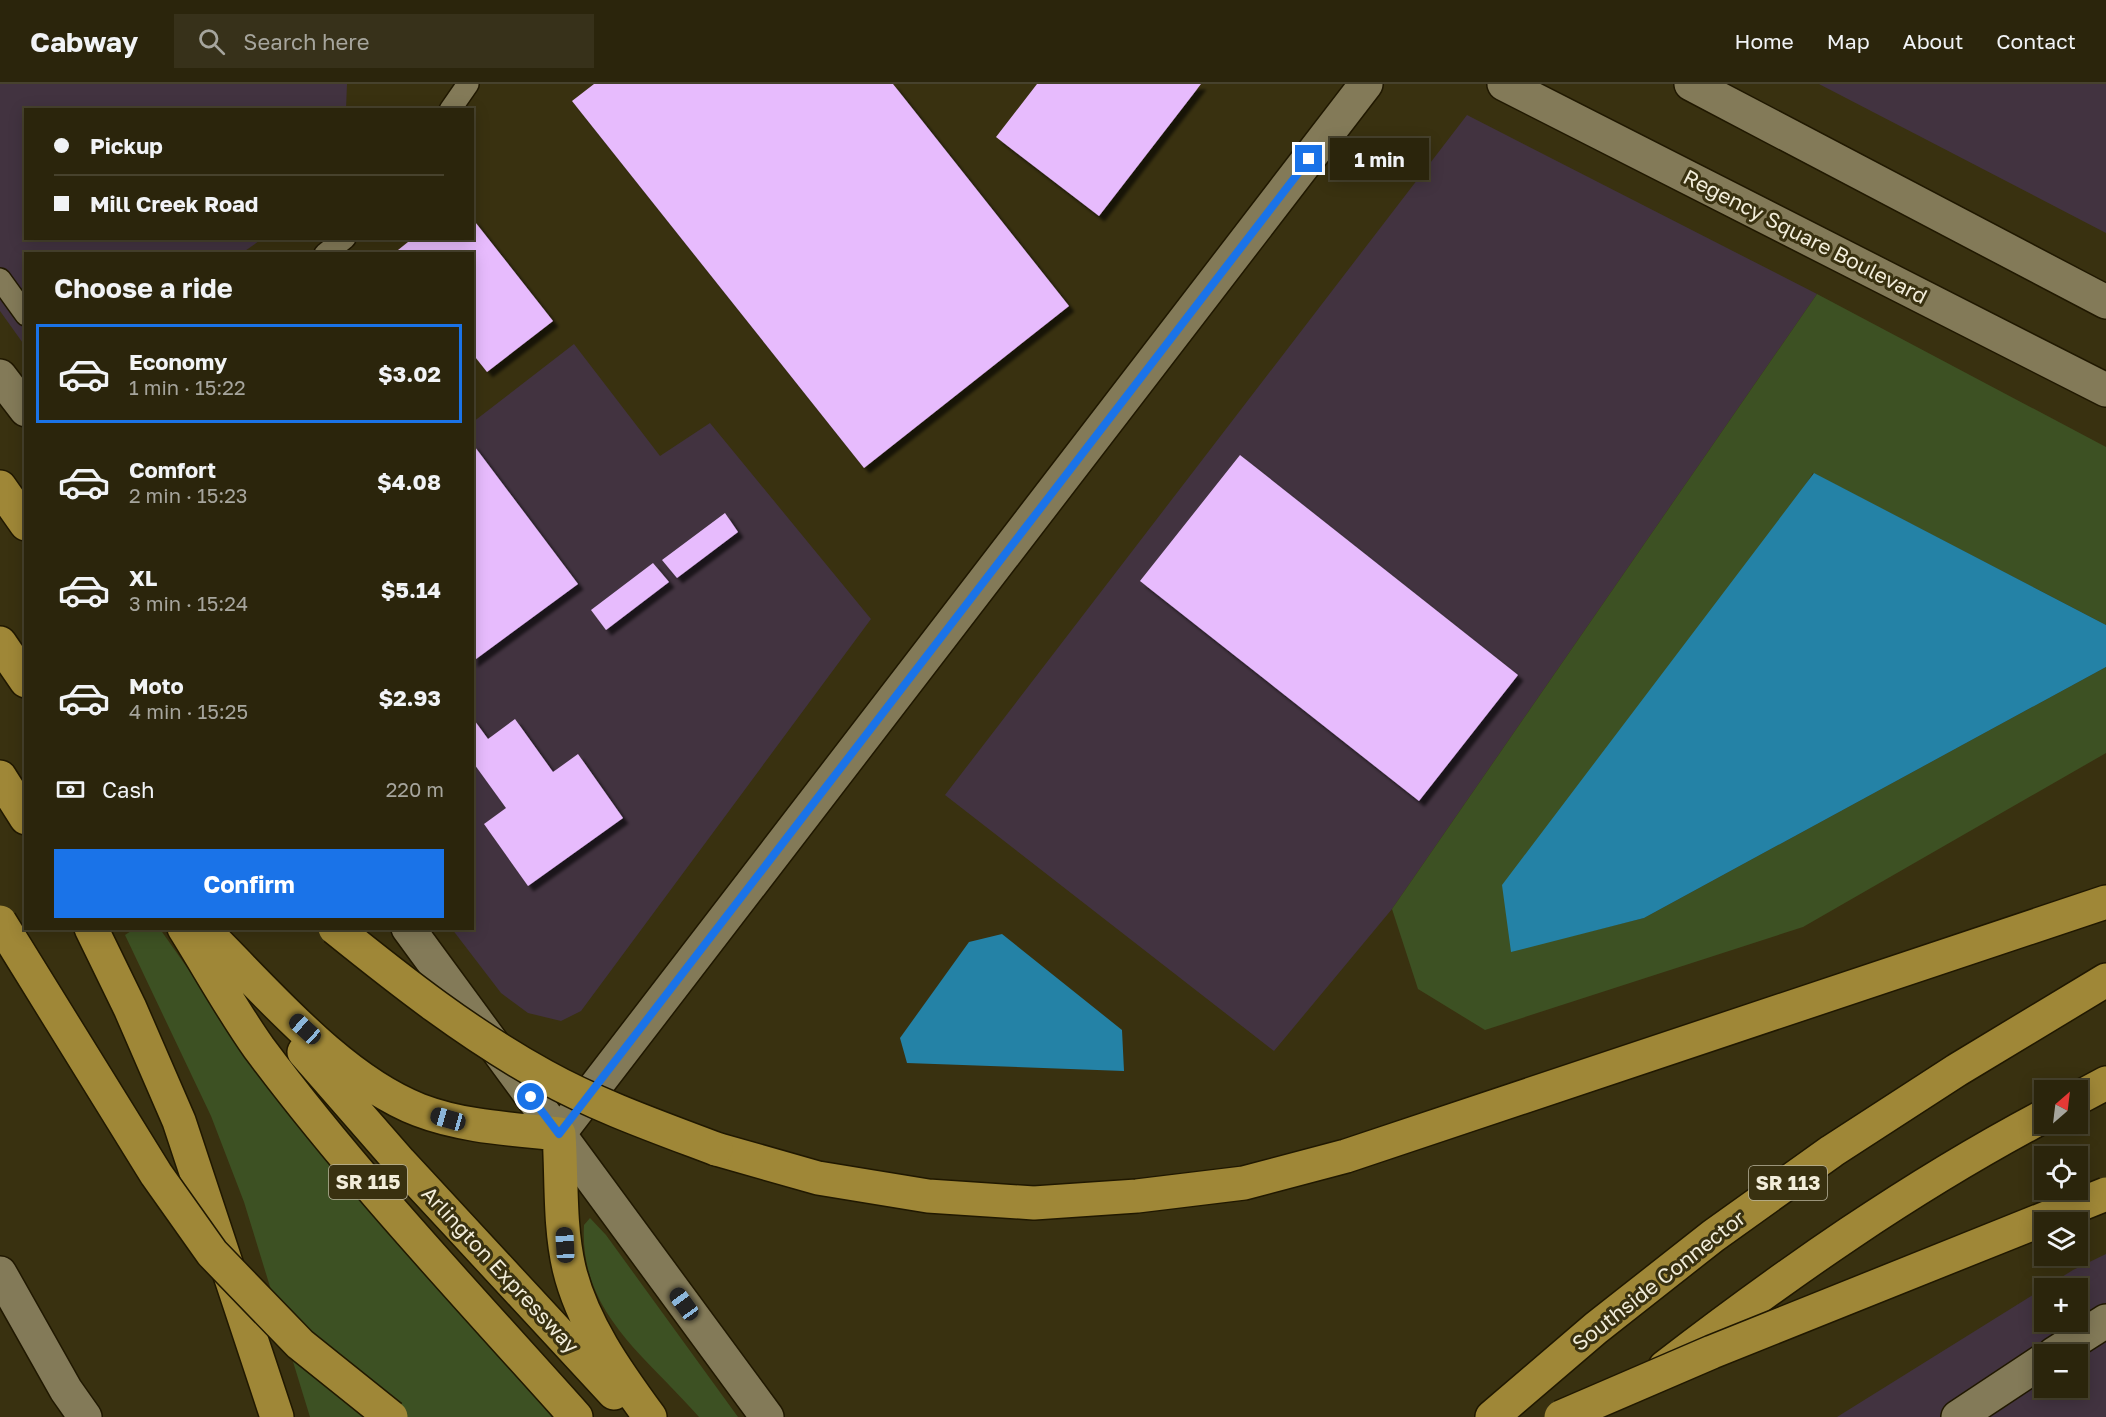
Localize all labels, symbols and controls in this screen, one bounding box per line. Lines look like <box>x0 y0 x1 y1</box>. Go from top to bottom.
search box <box>174 14 594 68</box>
text: Cabway <box>30 25 138 58</box>
icon: search <box>195 25 228 58</box>
text: Search here <box>243 28 369 55</box>
text: Home <box>1734 28 1794 54</box>
text: Map <box>1827 28 1870 54</box>
text: About <box>1903 28 1963 54</box>
text: Contact <box>1996 28 2076 54</box>
text: Pickup <box>90 132 163 159</box>
callout: 1 min <box>1330 138 1429 180</box>
route end <box>1295 145 1322 172</box>
text: 1 min <box>1354 147 1405 171</box>
street label: Regency Square Boulevard <box>1679 163 1932 309</box>
text: Mill Creek Road <box>90 190 258 217</box>
text: Choose a ride <box>54 272 233 304</box>
icon: car <box>57 347 111 401</box>
text: Economy <box>129 348 227 375</box>
text: $3.02 <box>378 360 441 387</box>
text: 1 min · 15:22 <box>129 375 246 399</box>
icon: car <box>57 455 111 509</box>
text: Comfort <box>129 456 216 483</box>
text: $4.08 <box>377 468 441 495</box>
text: 2 min · 15:23 <box>129 483 248 507</box>
icon: car <box>57 563 111 617</box>
text: XL <box>129 564 157 591</box>
text: $5.14 <box>381 576 441 603</box>
text: 3 min · 15:24 <box>129 591 248 615</box>
icon: car <box>57 671 111 725</box>
text: Moto <box>129 672 184 699</box>
text: $2.93 <box>378 684 441 711</box>
text: 4 min · 15:25 <box>129 699 248 723</box>
icon: cash <box>54 773 87 806</box>
text: Cash <box>102 776 155 803</box>
text: 220 m <box>386 777 444 801</box>
button: Confirm <box>54 849 444 918</box>
car <box>286 1010 324 1048</box>
north arrow <box>2034 1080 2088 1134</box>
map controls <box>2034 1080 2088 1398</box>
route start <box>517 1083 544 1110</box>
car <box>428 1105 468 1133</box>
button: locate <box>2034 1146 2088 1200</box>
road number: SR 115 <box>329 1165 407 1199</box>
road number: SR 113 <box>1749 1166 1827 1200</box>
street label: Arlington Expressway <box>417 1180 585 1358</box>
street label: Southside Connector <box>1567 1204 1750 1356</box>
button: layers <box>2034 1212 2088 1266</box>
car <box>555 1227 575 1263</box>
button: + <box>2034 1278 2088 1332</box>
car <box>666 1284 702 1324</box>
button: − <box>2034 1344 2088 1398</box>

